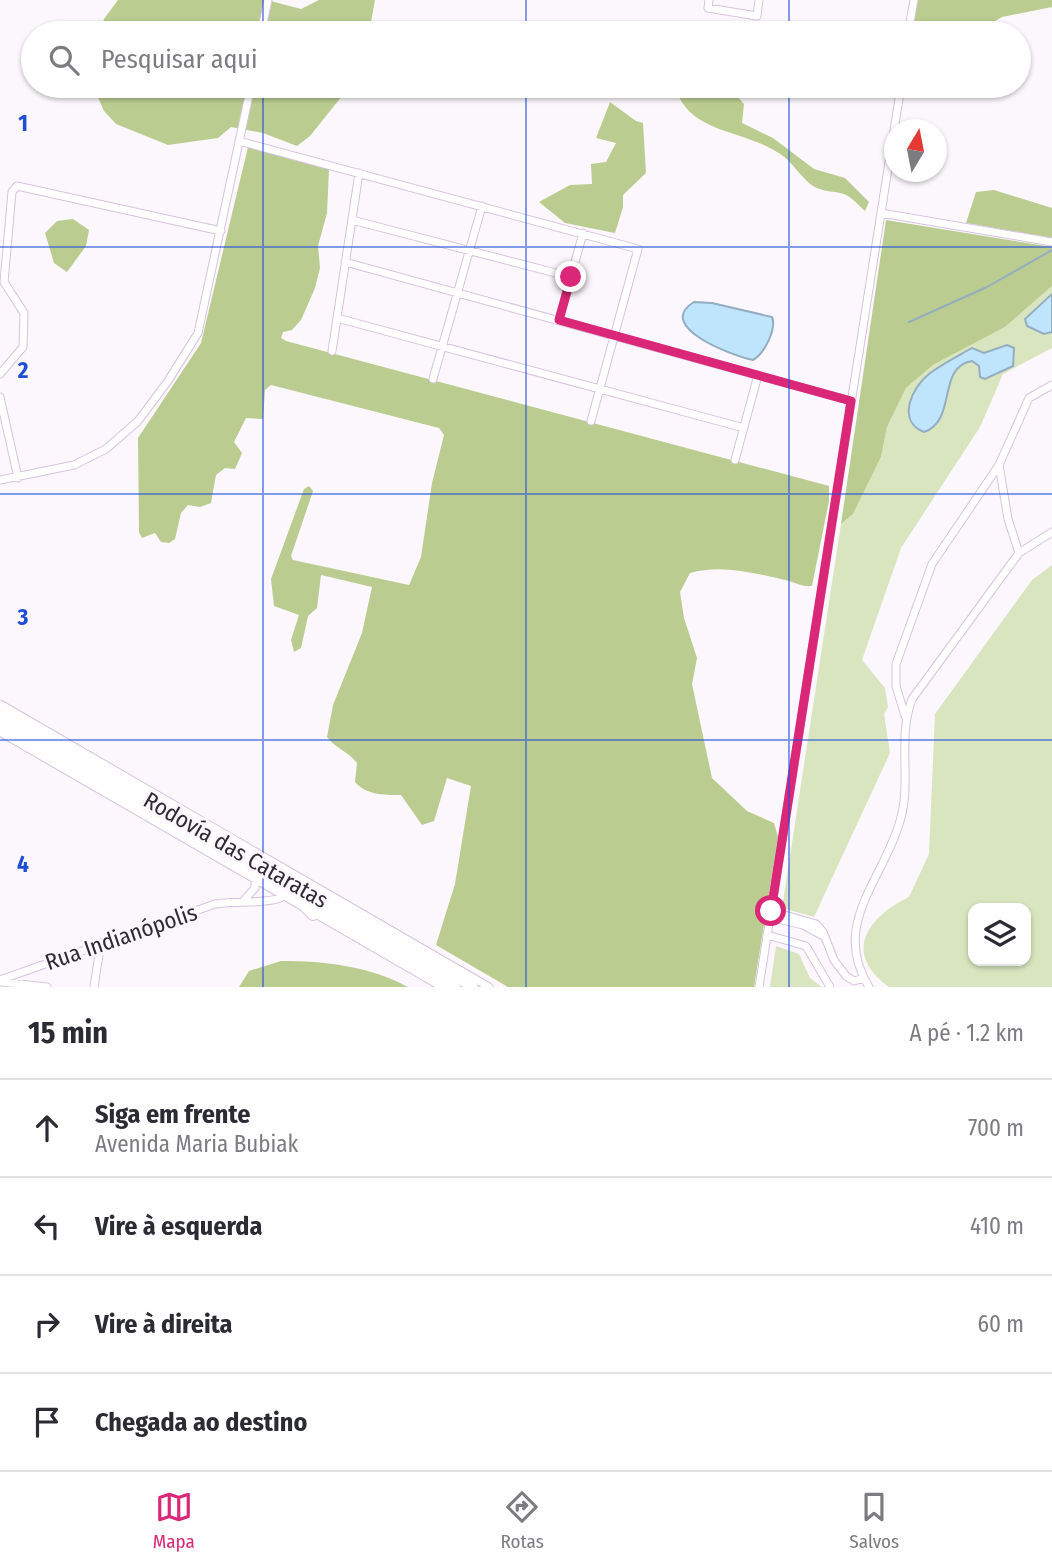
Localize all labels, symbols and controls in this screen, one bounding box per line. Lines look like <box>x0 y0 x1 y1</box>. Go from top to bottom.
search box <box>21 21 1031 98</box>
icon: search <box>45 41 83 79</box>
text: Pesquisar aqui <box>101 44 258 75</box>
text: 1 <box>18 109 28 137</box>
north arrow <box>884 119 947 182</box>
route end <box>555 261 586 292</box>
text: 2 <box>17 356 29 384</box>
text: 3 <box>17 603 29 631</box>
street label: Rodovía das Cataratas <box>139 786 333 914</box>
text: 4 <box>17 850 29 878</box>
route start <box>755 895 786 926</box>
street label: Rua Indianópolis <box>41 898 201 976</box>
map controls <box>968 903 1031 966</box>
button: layers <box>968 903 1031 966</box>
text: 15 min <box>28 1015 108 1051</box>
text: A pé · 1.2 km <box>909 1019 1024 1047</box>
text: Siga em frente <box>95 1099 250 1130</box>
icon: ahead <box>28 1109 66 1147</box>
text: 700 m <box>968 1114 1024 1142</box>
text: Avenida Maria Bubiak <box>95 1130 298 1158</box>
icon: left <box>28 1207 66 1245</box>
text: Vire à esquerda <box>95 1211 262 1242</box>
text: 410 m <box>970 1212 1024 1240</box>
icon: right <box>28 1305 66 1343</box>
text: Vire à direita <box>95 1309 233 1340</box>
text: 60 m <box>978 1310 1024 1338</box>
icon: arrive <box>28 1403 66 1441</box>
text: Chegada ao destino <box>95 1407 307 1438</box>
tab: Mapa <box>153 1488 195 1553</box>
tab: Rotas <box>500 1488 544 1553</box>
tab: Salvos <box>849 1488 899 1553</box>

